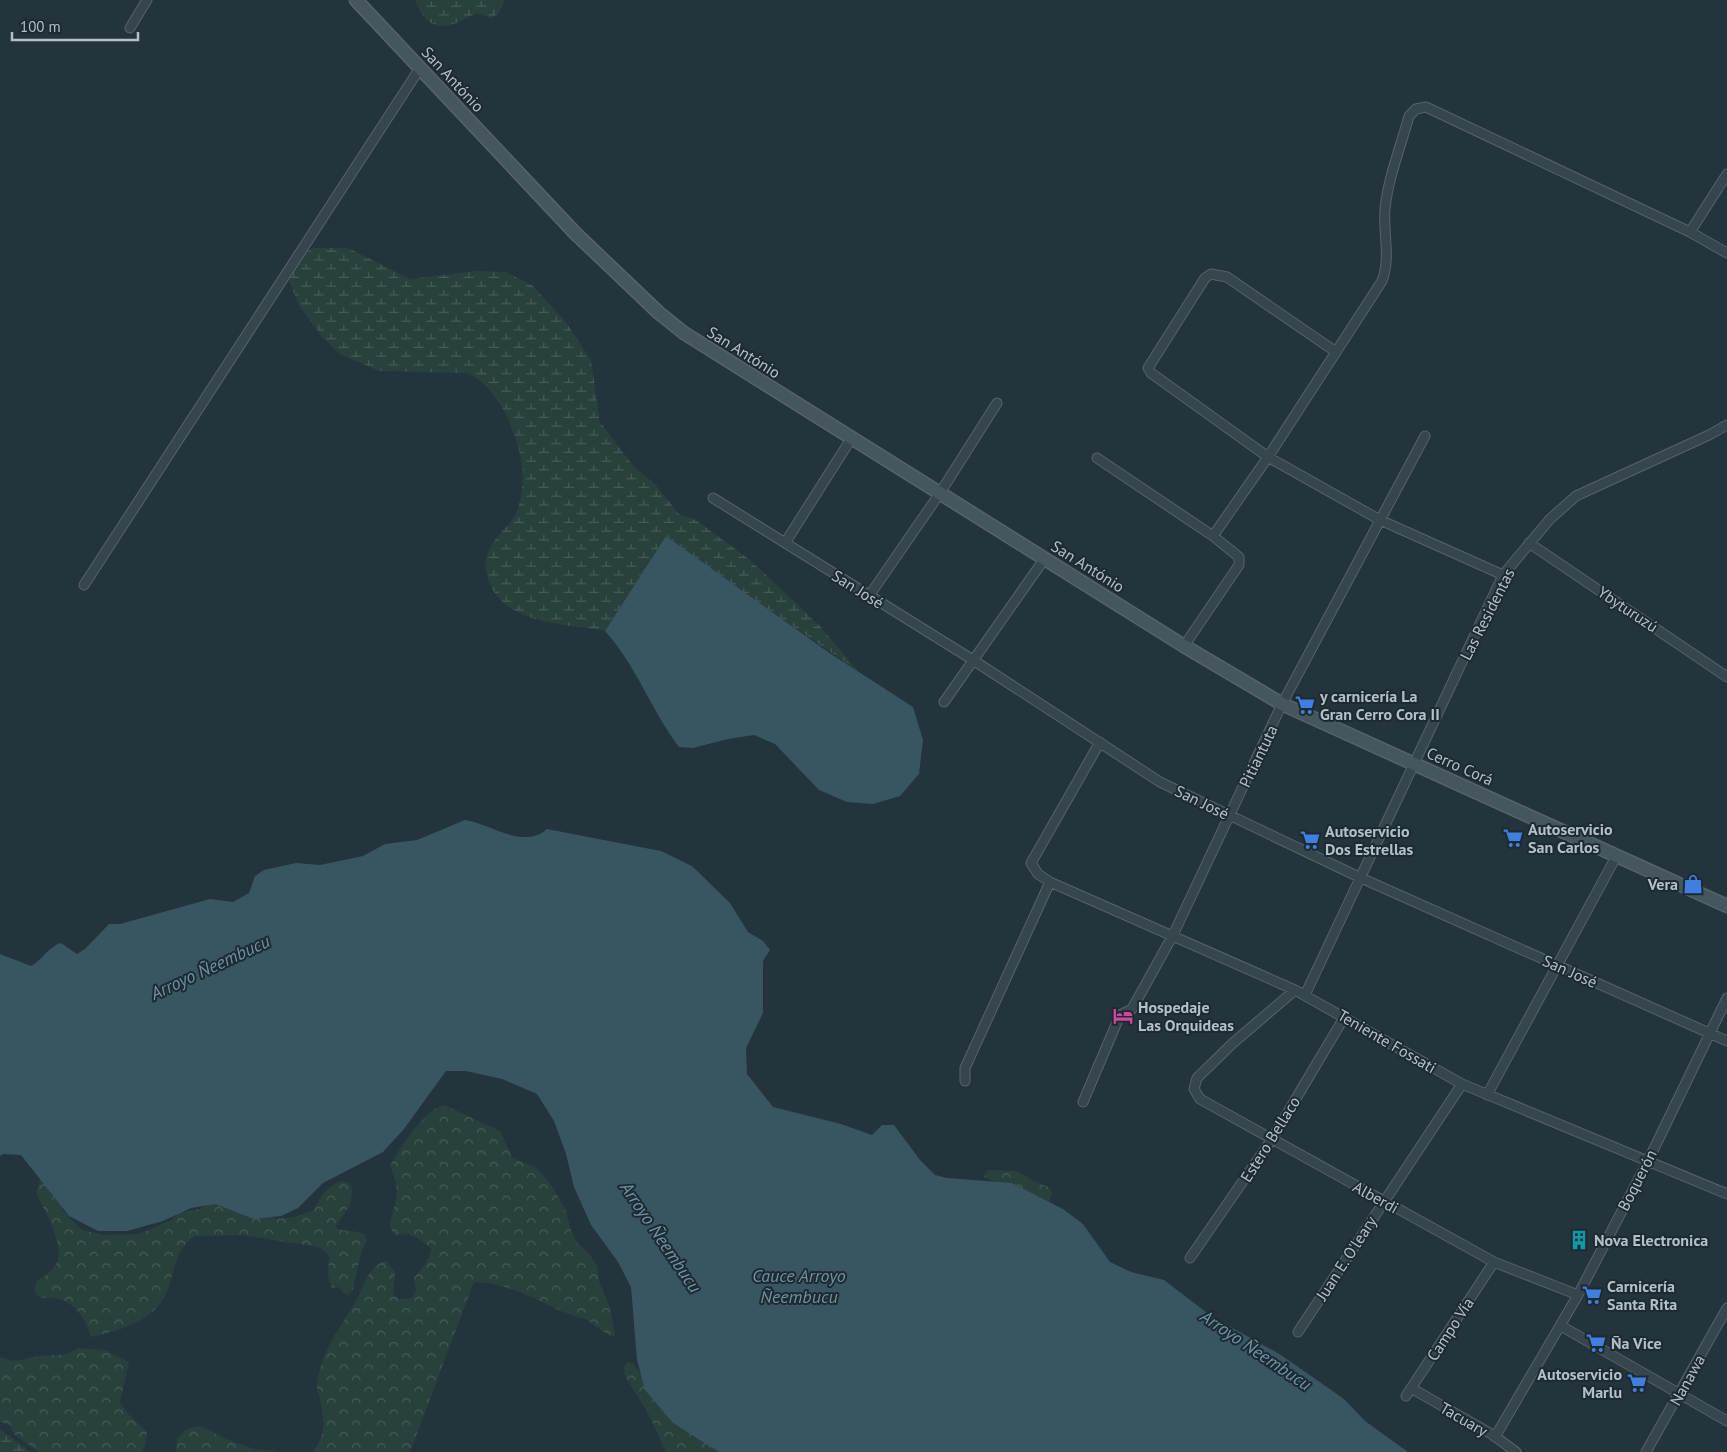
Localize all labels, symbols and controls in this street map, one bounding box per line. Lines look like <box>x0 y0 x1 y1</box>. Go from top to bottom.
scale bar <box>12 10 139 42</box>
text: 100 m <box>20 17 61 36</box>
street label: San António <box>418 42 488 116</box>
street label: San António <box>704 322 784 382</box>
street label: San António <box>1048 536 1128 596</box>
street label: San José <box>828 565 888 613</box>
street label: Las Residentas <box>1455 565 1519 663</box>
street label: Ybyturuzú <box>1594 581 1662 637</box>
place label: y carnicería La Gran Cerro Cora II <box>1319 686 1440 724</box>
supermarket icon: y carnicería La Gran Cerro Cora II <box>1294 694 1316 716</box>
street label: Pitiantuta <box>1234 721 1282 791</box>
street label: Cerro Corá <box>1424 742 1496 790</box>
street label: San José <box>1172 780 1232 824</box>
place label: Autoservicio San Carlos <box>1528 819 1613 857</box>
place label: Autoservicio Dos Estrellas <box>1325 821 1414 859</box>
supermarket icon: Autoservicio San Carlos <box>1502 827 1524 849</box>
supermarket icon: Autoservicio Dos Estrellas <box>1299 829 1321 851</box>
shop icon: Vera <box>1682 873 1704 895</box>
place label: Vera <box>1647 874 1678 894</box>
water label: Arroyo Ñeembucu <box>146 929 273 1005</box>
street label: San José <box>1540 950 1600 992</box>
place label: Hospedaje Las Orquideas <box>1138 997 1234 1035</box>
hotel icon: Hospedaje Las Orquideas <box>1112 1005 1134 1027</box>
street label: Teniente Fossati <box>1334 1005 1440 1077</box>
street label: Estero Bellaco <box>1236 1093 1304 1185</box>
street label: Boquerón <box>1613 1146 1661 1214</box>
water label: Arroyo Ñeembucu <box>615 1176 707 1297</box>
street label: Alberdi <box>1350 1176 1402 1218</box>
street label: Juan E. O'leary <box>1311 1212 1381 1305</box>
building icon: Nova Electronica <box>1568 1229 1590 1251</box>
place label: Nova Electronica <box>1594 1230 1708 1250</box>
water label: Cauce Arroyo Ñeembucu <box>752 1264 846 1308</box>
place label: Carnicería Santa Rita <box>1607 1276 1677 1314</box>
supermarket icon: Carnicería Santa Rita <box>1581 1284 1603 1306</box>
street label: Campo Vía <box>1422 1294 1478 1364</box>
water label: Arroyo Ñeembucu <box>1195 1304 1316 1396</box>
supermarket icon: Ña Vice <box>1585 1332 1607 1354</box>
place label: Ña Vice <box>1611 1333 1662 1353</box>
street label: Nanawa <box>1665 1351 1709 1409</box>
place label: Autoservicio Marlu <box>1537 1364 1622 1402</box>
supermarket icon: Autoservicio Marlu <box>1626 1372 1648 1394</box>
street label: Tacuary <box>1437 1397 1492 1441</box>

